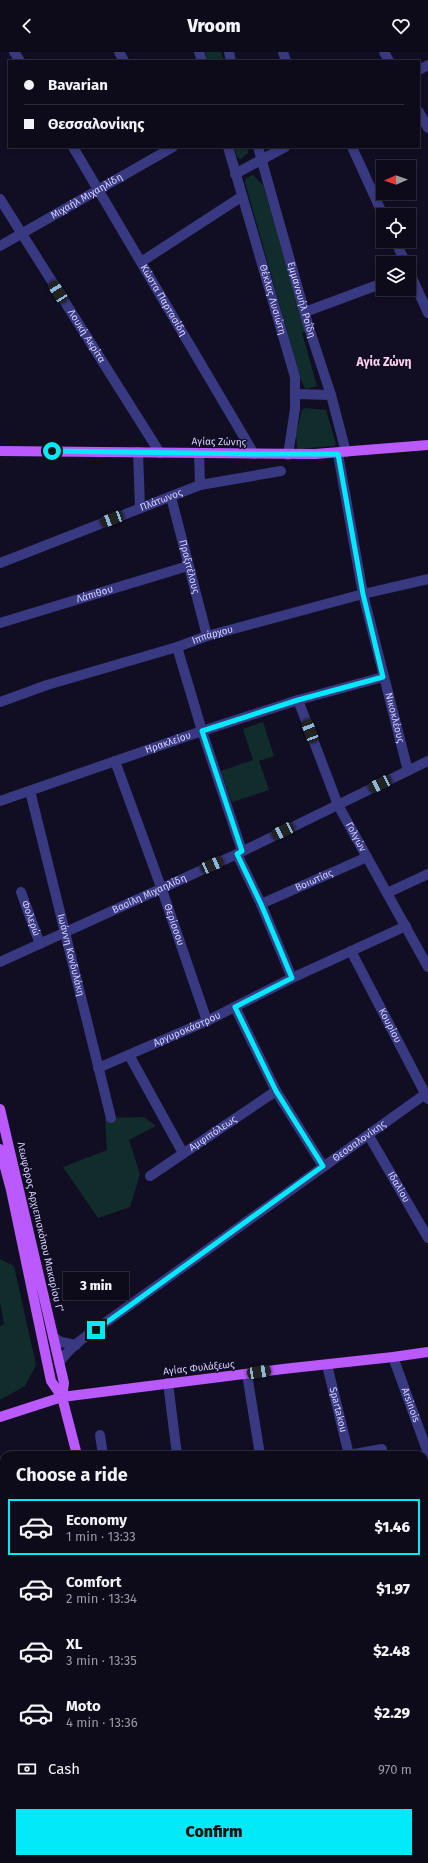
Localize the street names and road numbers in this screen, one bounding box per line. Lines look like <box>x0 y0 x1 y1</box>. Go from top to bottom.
street label: Μιχαήλ Μιχαηλίδη <box>49 171 125 222</box>
street label: Εμμανουήλ Ροΐδη <box>285 261 318 340</box>
street label: Κώστα Παρτασίδη <box>138 262 189 338</box>
street label: Θέκλας Λυσιώτη <box>257 263 288 336</box>
street label: Λουκή Ακρίτα <box>65 307 108 365</box>
street label: Αγίας Ζώνης <box>192 435 247 448</box>
street label: Πλάτωνος <box>138 486 184 514</box>
street label: Πραξιτέλους <box>176 538 202 595</box>
street label: Λάπιθου <box>75 583 115 605</box>
street label: Ιππάρχου <box>190 623 235 647</box>
street label: Νικοκλέους <box>382 691 407 745</box>
street label: Ηρακλείου <box>144 729 193 756</box>
street label: Γολγών <box>343 820 369 854</box>
street label: Βοιωτίας <box>293 867 335 894</box>
street label: Βασίλη Μιχαηλίδη <box>110 872 188 916</box>
street label: Φολερώ <box>19 899 44 938</box>
street label: Θερίσσου <box>161 902 187 947</box>
street label: Ιωάννη Κονδυλάκη <box>55 913 87 998</box>
street label: Κουρίου <box>376 1006 404 1045</box>
street label: Αργυροκάστρου <box>151 1009 223 1049</box>
street label: Αμφιπόλεως <box>187 1113 239 1154</box>
street label: Θεσσαλονίκης <box>330 1118 389 1164</box>
street label: Λεωφόρος Αρχιεπισκόπου Μακαρίου Γ’ <box>15 1141 66 1313</box>
street label: Ιδαλίου <box>385 1169 412 1205</box>
street label: Αγίας Φυλάξεως <box>163 1357 236 1378</box>
street label: Spartakou <box>327 1386 349 1434</box>
street label: Arsinois <box>399 1386 422 1424</box>

